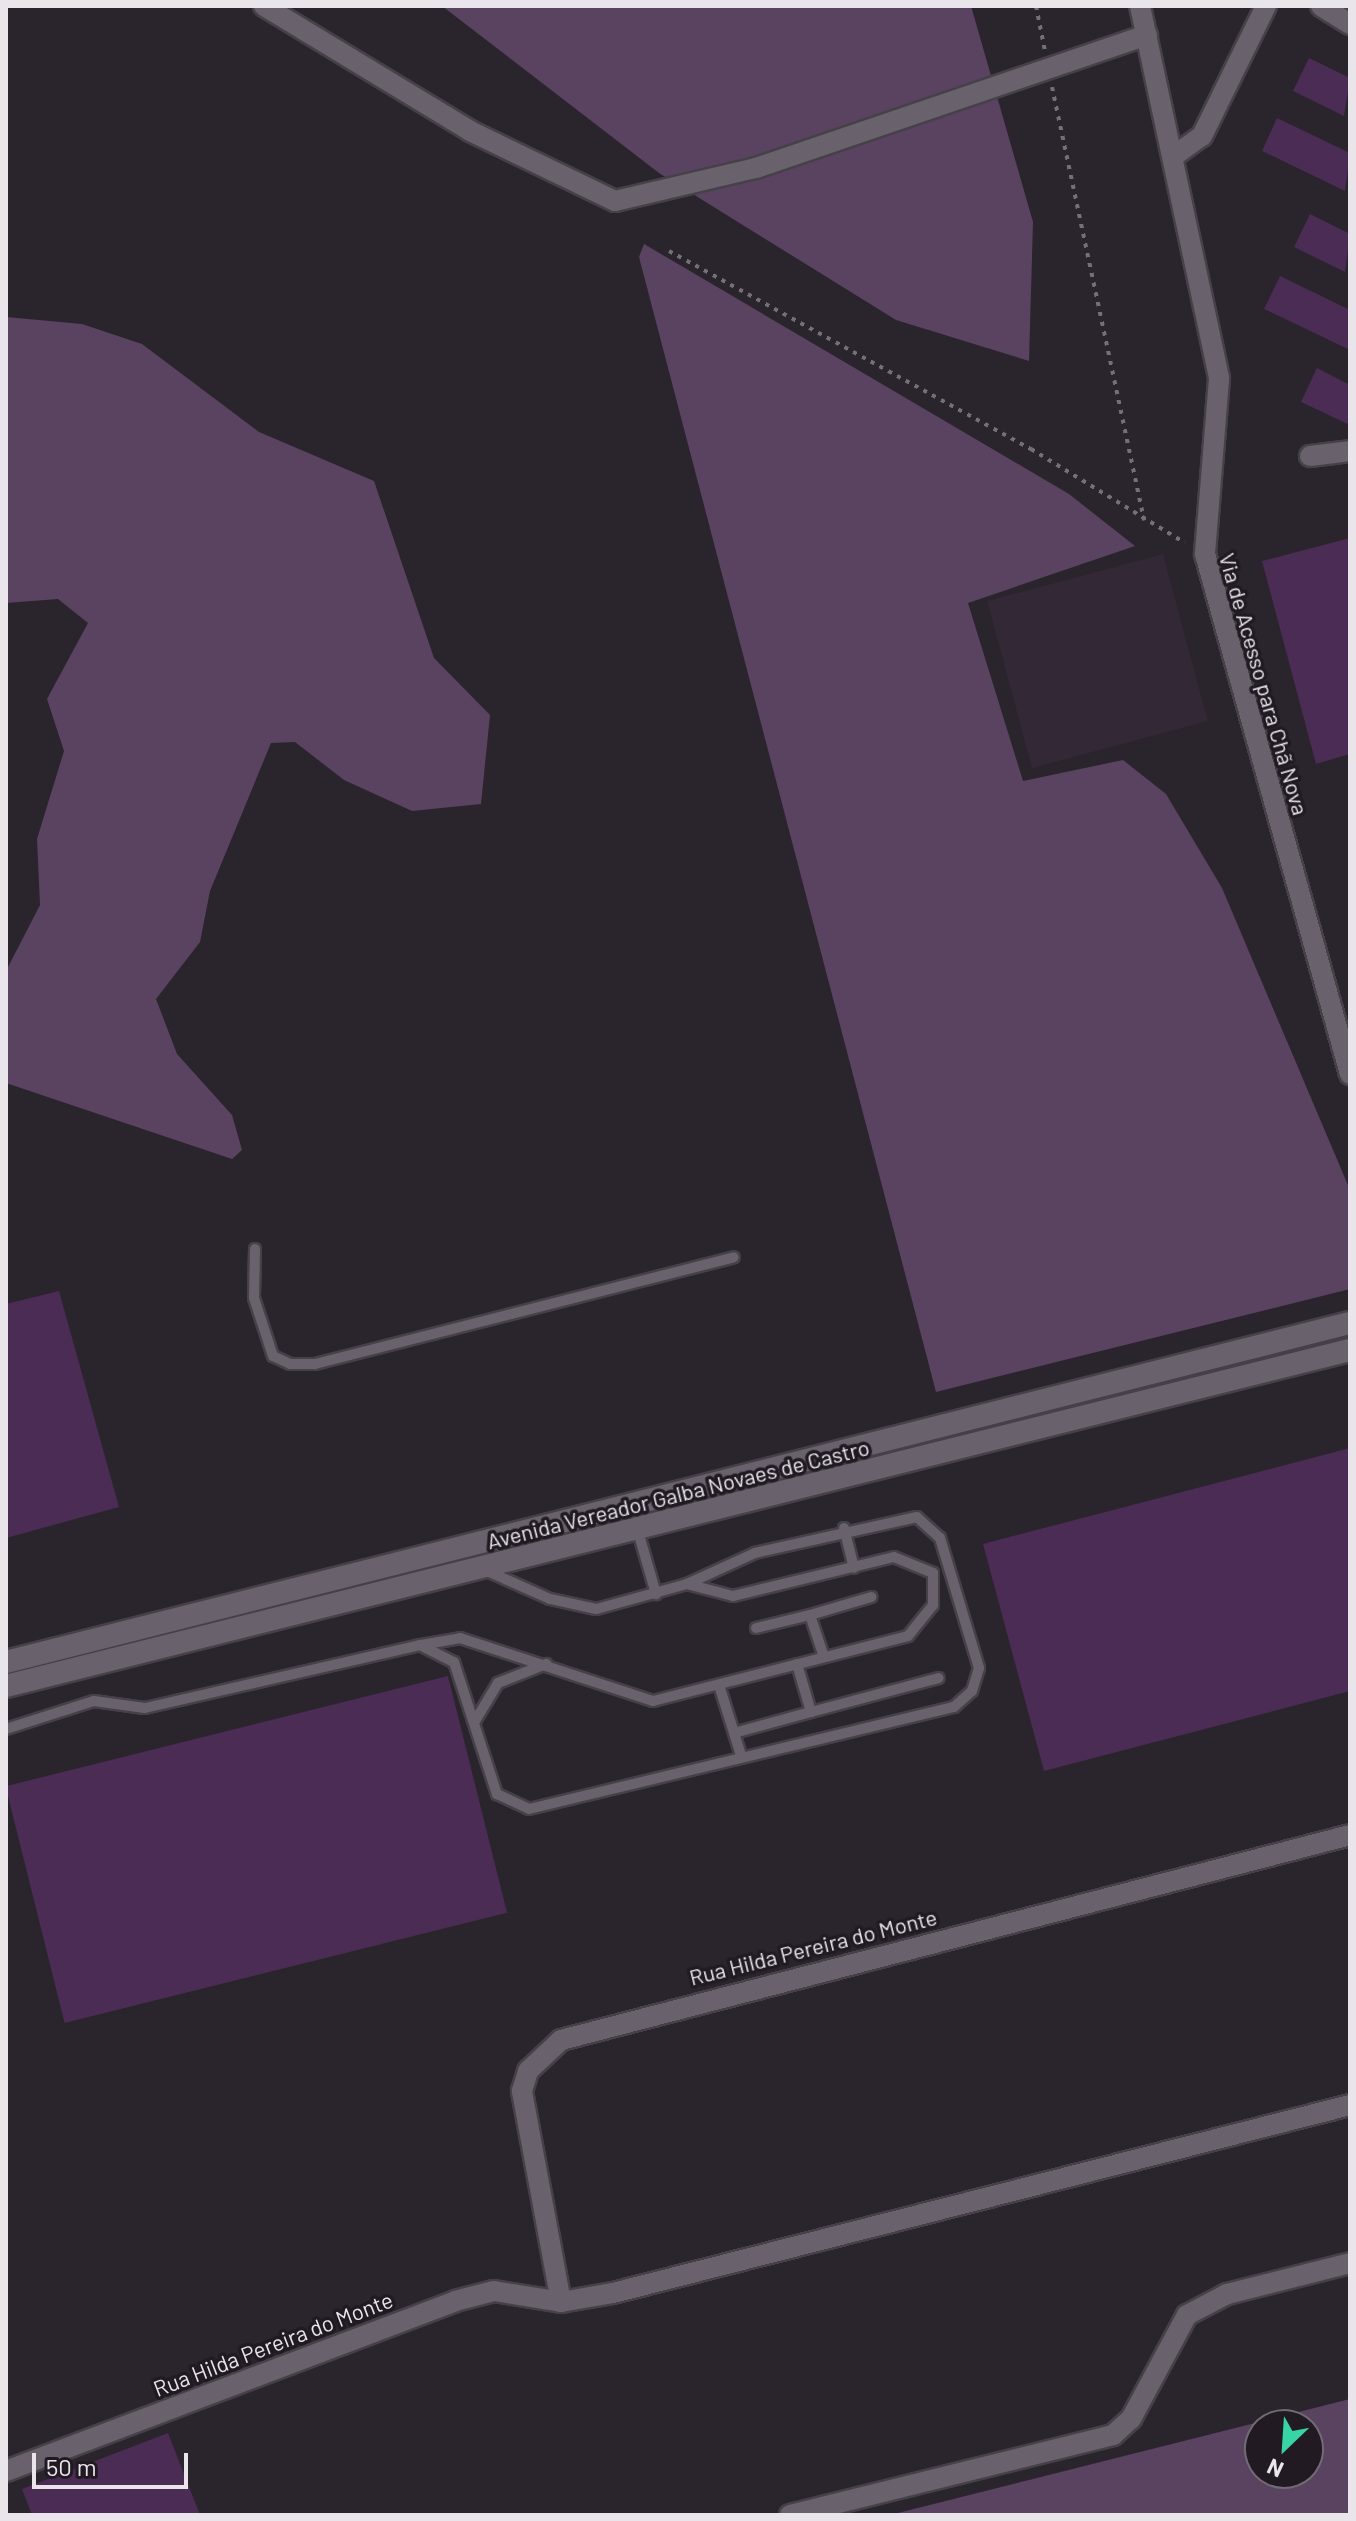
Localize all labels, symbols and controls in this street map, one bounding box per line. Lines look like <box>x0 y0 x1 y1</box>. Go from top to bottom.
street label: Via de Acesso para Chã Nova <box>1214 550 1314 818</box>
street label: Avenida Vereador Galba Novaes de Castro <box>484 1434 872 1554</box>
street label: Rua Hilda Pereira do Monte <box>686 1903 940 1991</box>
street label: Rua Hilda Pereira do Monte <box>150 2286 396 2402</box>
north arrow <box>1244 2409 1324 2489</box>
scale bar <box>36 2437 192 2487</box>
text: 50 m <box>46 2452 97 2481</box>
text: N <box>1263 2454 1287 2484</box>

